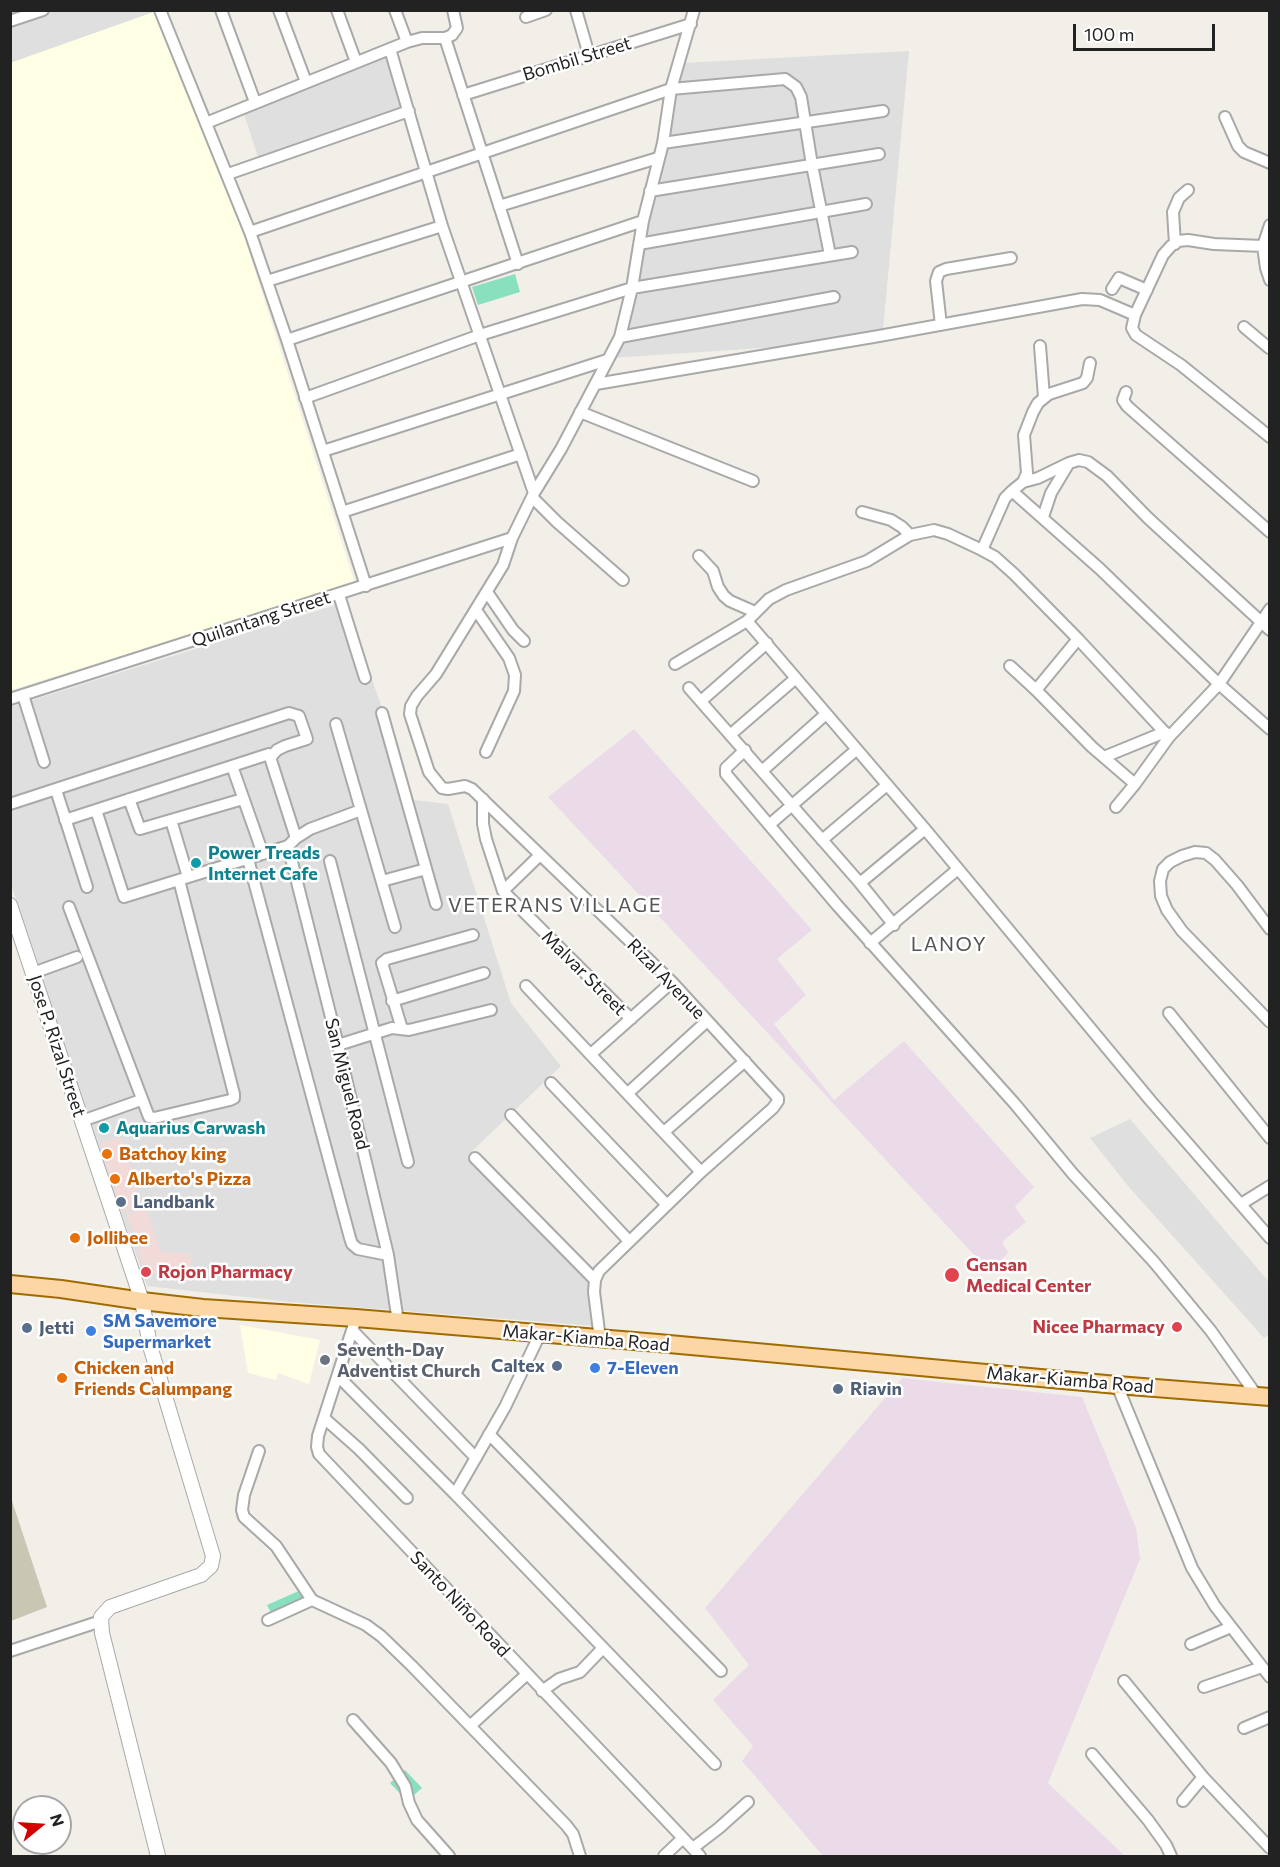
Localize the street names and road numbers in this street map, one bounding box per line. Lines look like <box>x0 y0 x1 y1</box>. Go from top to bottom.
street label: Bombil Street <box>520 32 634 86</box>
street label: Quilantang Street <box>189 586 333 652</box>
street label: Malvar Street <box>537 926 631 1020</box>
street label: Rizal Avenue <box>622 934 710 1024</box>
street label: Jose P. Rizal Street <box>24 972 90 1120</box>
street label: San Miguel Road <box>320 1016 374 1152</box>
street label: Makar-Kiamba Road <box>501 1320 671 1356</box>
street label: Makar-Kiamba Road <box>985 1362 1155 1398</box>
street label: Santo Niño Road <box>406 1547 514 1661</box>

